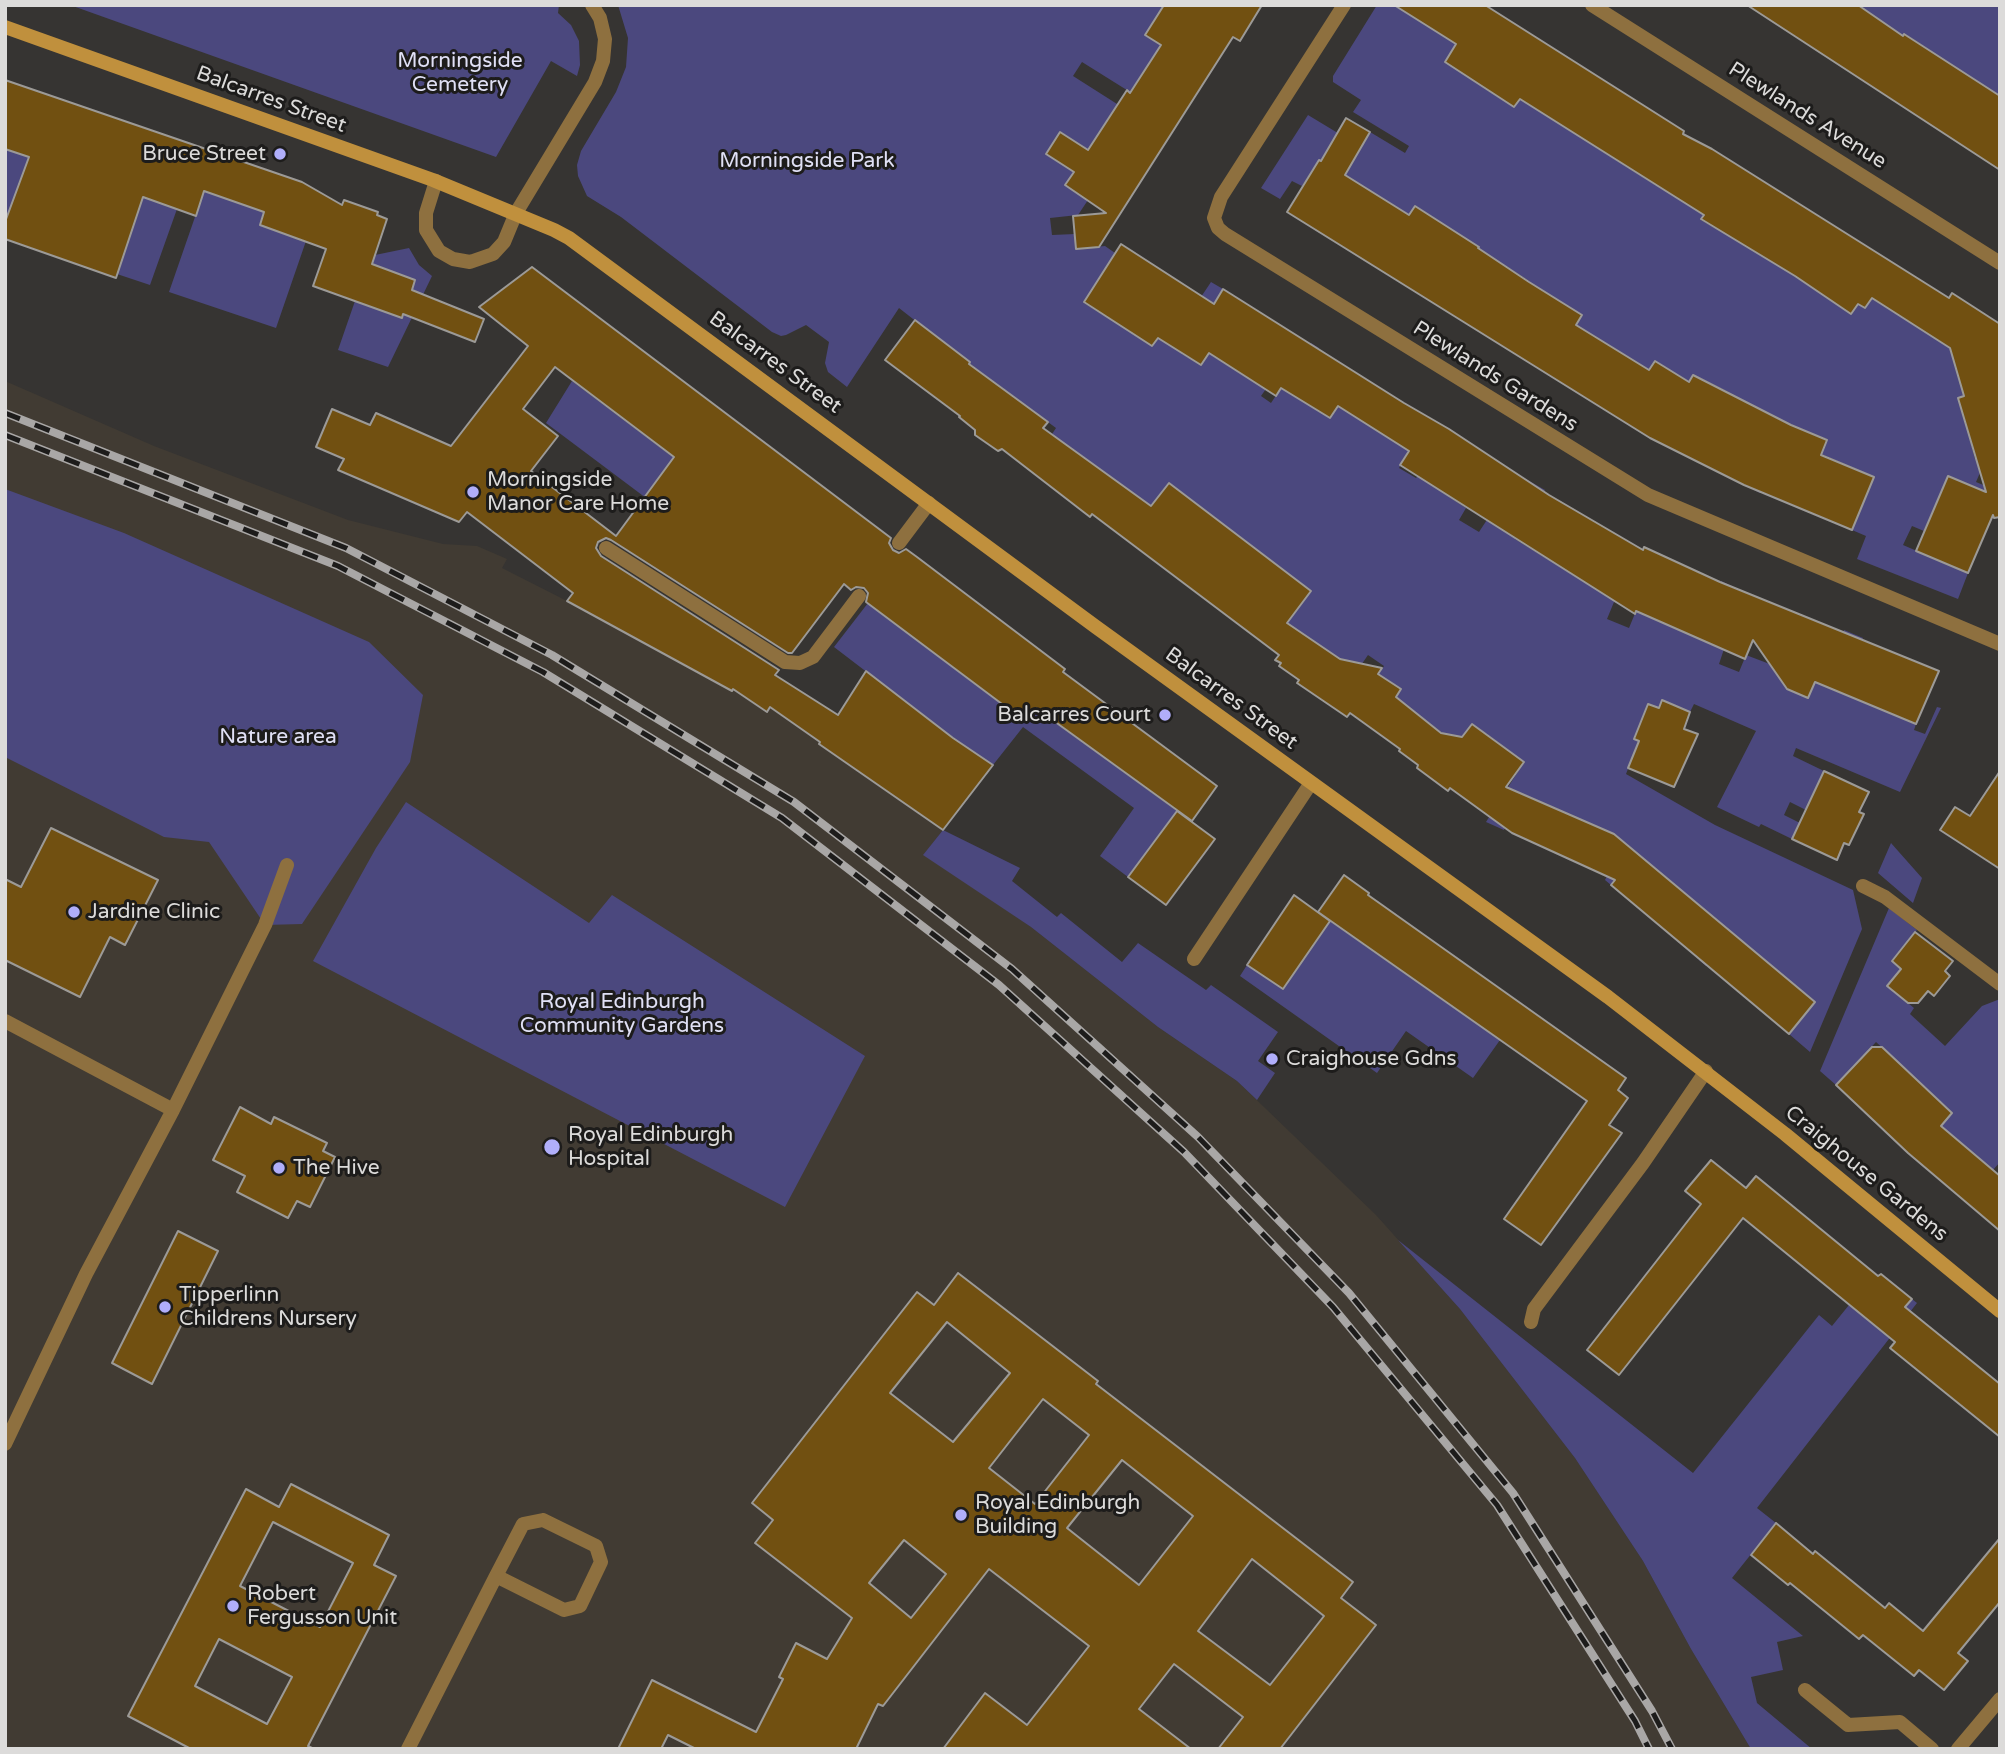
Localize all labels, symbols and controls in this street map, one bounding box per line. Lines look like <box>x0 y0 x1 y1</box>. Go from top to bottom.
park label: Morningside Cemetery <box>397 48 523 98</box>
street label: Plewlands Avenue <box>1723 57 1891 175</box>
street label: Balcarres Street <box>193 61 349 139</box>
place label: Bruce Street <box>142 141 266 167</box>
marker: Bruce Street <box>272 146 288 162</box>
park label: Morningside Park <box>719 148 895 174</box>
street label: Balcarres Street <box>704 306 846 420</box>
street label: Plewlands Gardens <box>1408 316 1582 438</box>
place label: Morningside Manor Care Home <box>487 467 669 517</box>
marker: Morningside Manor Care Home <box>465 484 481 500</box>
street label: Balcarres Street <box>1160 642 1302 756</box>
place label: Balcarres Court <box>997 702 1151 728</box>
marker: Balcarres Court <box>1157 707 1173 723</box>
park label: Nature area <box>219 724 337 750</box>
place label: Jardine Clinic <box>88 899 220 925</box>
marker: Jardine Clinic <box>66 904 82 920</box>
park label: Royal Edinburgh Community Gardens <box>520 989 724 1039</box>
place label: Craighouse Gdns <box>1286 1046 1457 1072</box>
marker: Craighouse Gdns <box>1264 1051 1280 1067</box>
street label: Craighouse Gardens <box>1780 1101 1952 1247</box>
place label: Royal Edinburgh Hospital <box>568 1122 733 1172</box>
marker: Royal Edinburgh Hospital <box>542 1137 562 1157</box>
place label: The Hive <box>293 1155 380 1181</box>
marker: The Hive <box>271 1160 287 1176</box>
place label: Tipperlinn Childrens Nursery <box>179 1282 357 1332</box>
marker: Tipperlinn Childrens Nursery <box>157 1299 173 1315</box>
place label: Royal Edinburgh Building <box>975 1490 1140 1540</box>
marker: Royal Edinburgh Building <box>953 1507 969 1523</box>
place label: Robert Fergusson Unit <box>247 1581 397 1631</box>
marker: Robert Fergusson Unit <box>225 1598 241 1614</box>

